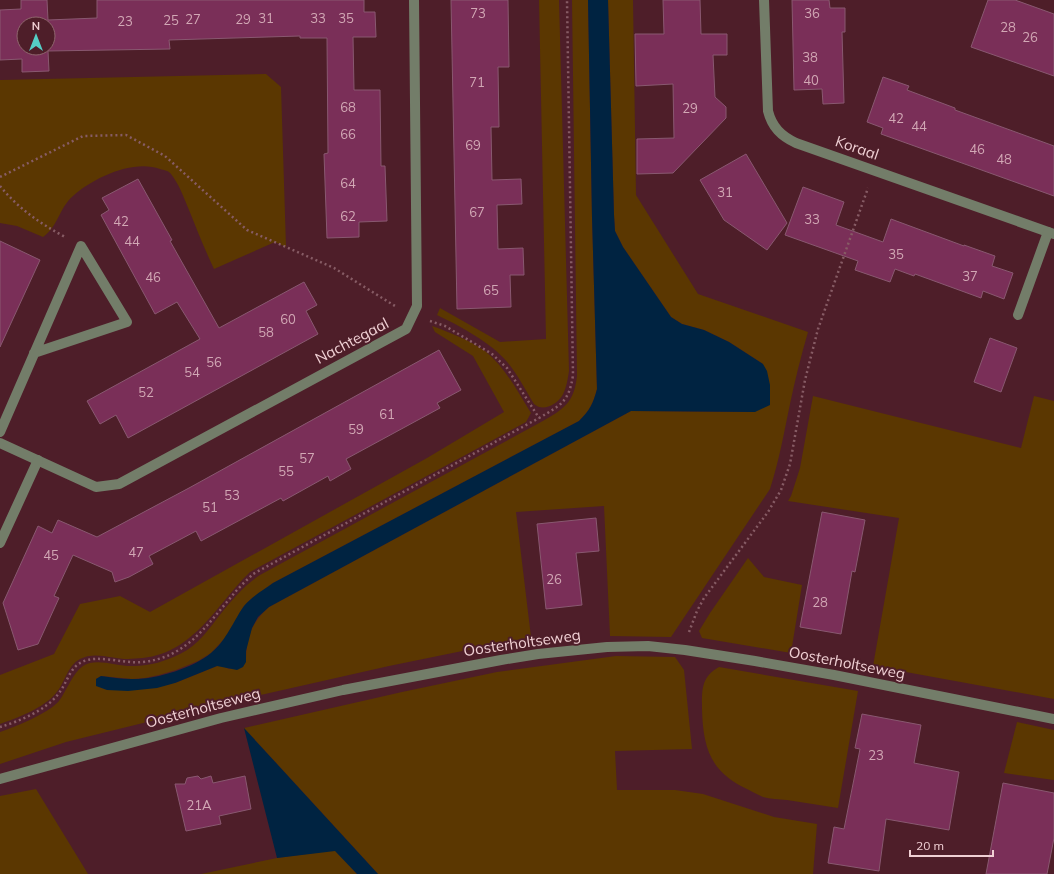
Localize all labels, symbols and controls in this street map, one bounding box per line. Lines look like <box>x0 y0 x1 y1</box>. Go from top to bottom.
house number: 73 <box>470 5 486 21</box>
house number: 36 <box>804 5 820 21</box>
house number: 31 <box>258 10 274 26</box>
house number: 33 <box>310 10 326 26</box>
house number: 35 <box>338 10 354 26</box>
house number: 27 <box>185 11 201 27</box>
house number: 29 <box>235 11 251 27</box>
house number: 25 <box>163 12 179 28</box>
house number: 23 <box>117 13 133 29</box>
north arrow <box>16 16 56 56</box>
text: N <box>32 19 40 33</box>
house number: 28 <box>1000 19 1016 35</box>
house number: 26 <box>1022 29 1038 45</box>
house number: 38 <box>802 49 818 65</box>
house number: 40 <box>803 72 819 88</box>
house number: 71 <box>469 74 485 90</box>
house number: 68 <box>340 99 356 115</box>
house number: 29 <box>682 100 698 116</box>
house number: 42 <box>888 110 904 126</box>
house number: 44 <box>911 118 927 134</box>
house number: 66 <box>340 126 356 142</box>
street label: Koraal <box>833 131 881 164</box>
house number: 69 <box>465 137 481 153</box>
house number: 46 <box>969 141 985 157</box>
house number: 48 <box>996 151 1012 167</box>
house number: 64 <box>340 175 356 191</box>
house number: 31 <box>717 184 733 200</box>
house number: 67 <box>469 204 485 220</box>
house number: 62 <box>340 208 356 224</box>
house number: 33 <box>804 211 820 227</box>
house number: 42 <box>113 213 129 229</box>
house number: 44 <box>124 233 140 249</box>
house number: 35 <box>888 246 904 262</box>
house number: 37 <box>962 268 978 284</box>
house number: 46 <box>145 269 161 285</box>
house number: 65 <box>483 282 499 298</box>
house number: 60 <box>280 311 296 327</box>
street label: Nachtegaal <box>312 313 392 368</box>
house number: 58 <box>258 324 274 340</box>
house number: 56 <box>206 354 222 370</box>
house number: 54 <box>184 364 200 380</box>
house number: 52 <box>138 384 154 400</box>
house number: 61 <box>379 406 395 422</box>
house number: 59 <box>348 421 364 437</box>
house number: 57 <box>299 450 315 466</box>
house number: 55 <box>278 463 294 479</box>
house number: 53 <box>224 487 240 503</box>
house number: 51 <box>202 499 218 515</box>
house number: 47 <box>128 544 144 560</box>
house number: 45 <box>43 547 59 563</box>
house number: 26 <box>546 571 562 587</box>
house number: 28 <box>812 594 828 610</box>
street label: Oosterholtseweg <box>462 625 582 660</box>
street label: Oosterholtseweg <box>787 642 907 683</box>
street label: Oosterholtseweg <box>143 683 262 732</box>
house number: 23 <box>868 747 884 763</box>
house number: 21A <box>186 797 212 813</box>
scale bar <box>910 832 993 858</box>
text: 20 m <box>916 838 944 853</box>

